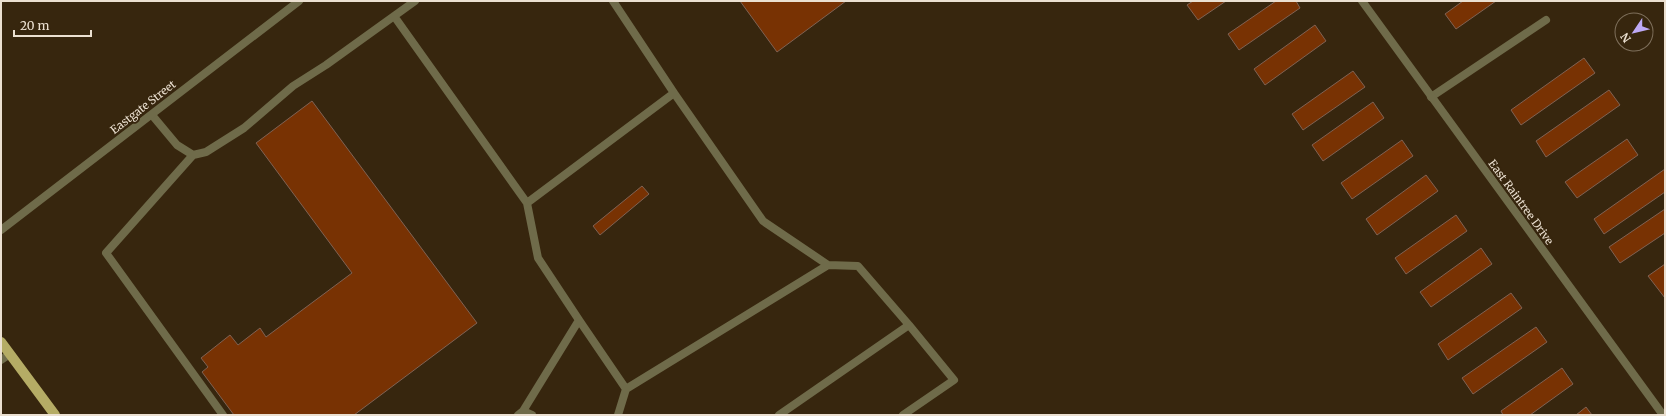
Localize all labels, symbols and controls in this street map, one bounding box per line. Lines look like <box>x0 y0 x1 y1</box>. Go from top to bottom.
scale bar <box>14 12 91 38</box>
north arrow <box>1614 12 1654 52</box>
text: 20 m <box>20 18 49 33</box>
text: N <box>1617 30 1634 45</box>
street label: Eastgate Street <box>108 77 179 137</box>
street label: East Raintree Drive <box>1485 157 1557 247</box>

